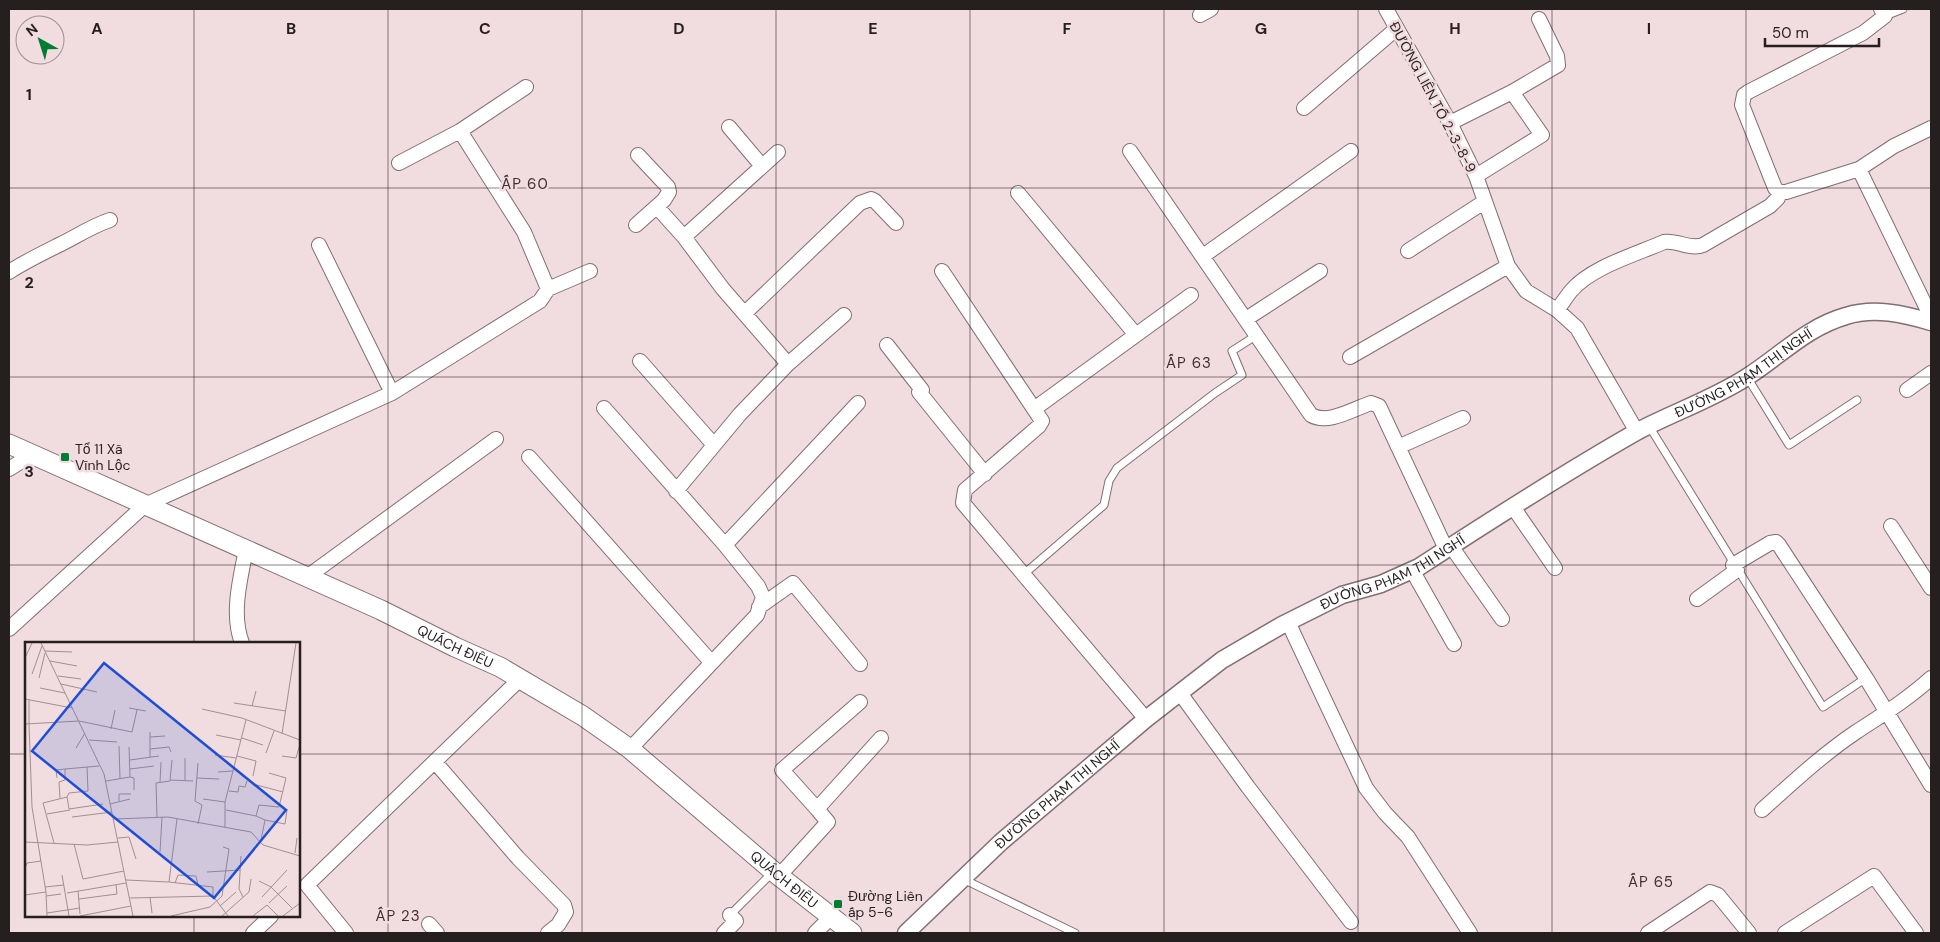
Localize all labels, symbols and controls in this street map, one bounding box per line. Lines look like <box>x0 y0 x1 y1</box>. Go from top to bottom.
north arrow <box>15 15 65 65</box>
scale bar <box>1765 15 1879 47</box>
text: A <box>91 18 103 39</box>
text: B <box>286 18 296 39</box>
text: C <box>479 18 491 39</box>
text: D <box>673 18 685 39</box>
text: E <box>868 18 878 39</box>
text: F <box>1063 18 1072 39</box>
text: G <box>1255 18 1267 39</box>
street label: ĐƯỜNG LIÊN TỔ 2-3-8-9 <box>1385 18 1481 176</box>
text: H <box>1449 18 1461 39</box>
text: I <box>1647 18 1651 39</box>
text: N <box>22 20 41 40</box>
text: 50 m <box>1772 23 1809 43</box>
text: 1 <box>26 84 32 105</box>
district label: ẤP 60 <box>501 174 549 194</box>
text: 2 <box>24 272 34 293</box>
street label: ĐƯỜNG PHẠM THỊ NGHĨ <box>1672 324 1816 421</box>
district label: ẤP 63 <box>1166 353 1212 373</box>
place label: Tổ 11 Xã Vĩnh Lộc <box>75 440 130 474</box>
marker: Tổ 11 Xã Vĩnh Lộc <box>59 451 71 463</box>
text: 3 <box>24 461 34 482</box>
street label: ĐƯỜNG PHẠM THỊ NGHĨ <box>1317 530 1469 614</box>
street label: QUÁCH ĐIÊU <box>414 621 496 672</box>
inset map <box>25 642 300 917</box>
street label: ĐƯỜNG PHẠM THỊ NGHĨ <box>991 736 1124 853</box>
street label: QUÁCH ĐIÊU <box>747 846 822 912</box>
district label: ẤP 65 <box>1628 872 1674 892</box>
place label: Đường Liên ấp 5-6 <box>848 887 923 921</box>
marker: Đường Liên ấp 5-6 <box>832 898 844 910</box>
district label: ẤP 23 <box>375 906 421 926</box>

